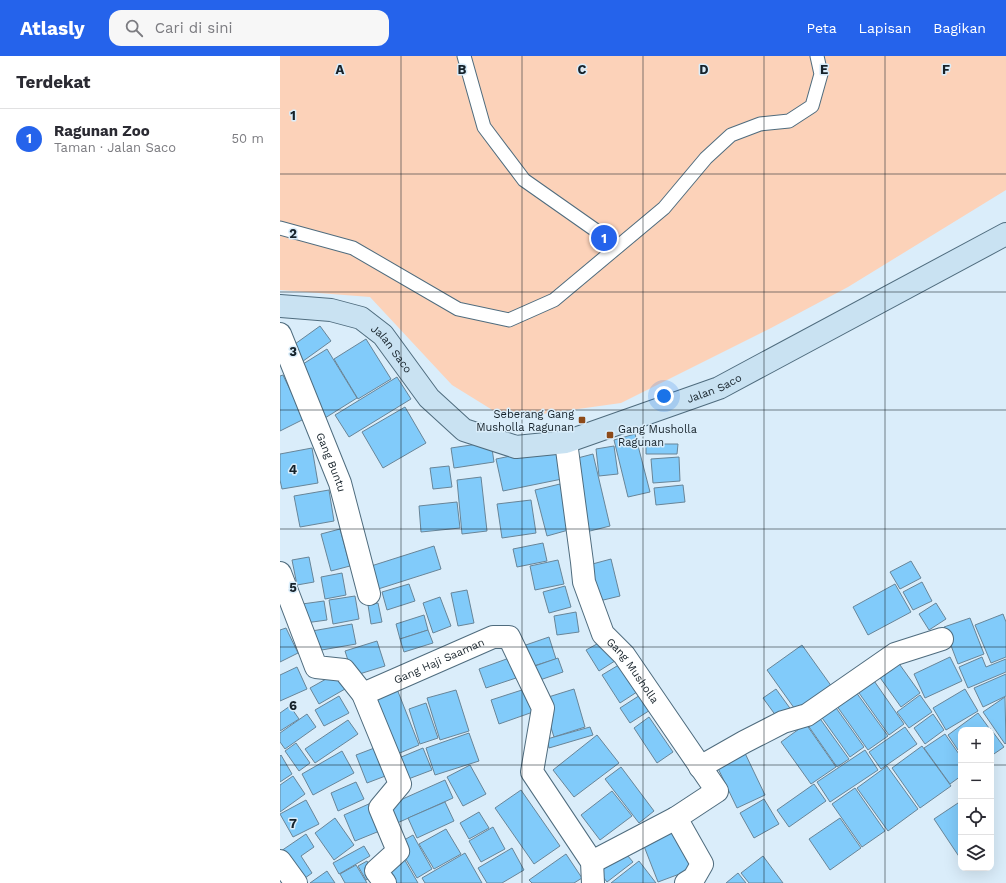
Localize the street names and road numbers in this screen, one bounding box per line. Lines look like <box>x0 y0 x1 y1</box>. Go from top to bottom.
street label: Jalan Saco <box>369 322 415 375</box>
street label: Jalan Saco <box>685 371 744 405</box>
street label: Gang Buntu <box>314 430 349 493</box>
street label: Gang Haji Saaman <box>392 635 486 686</box>
street label: Gang Musholla <box>604 635 662 706</box>

